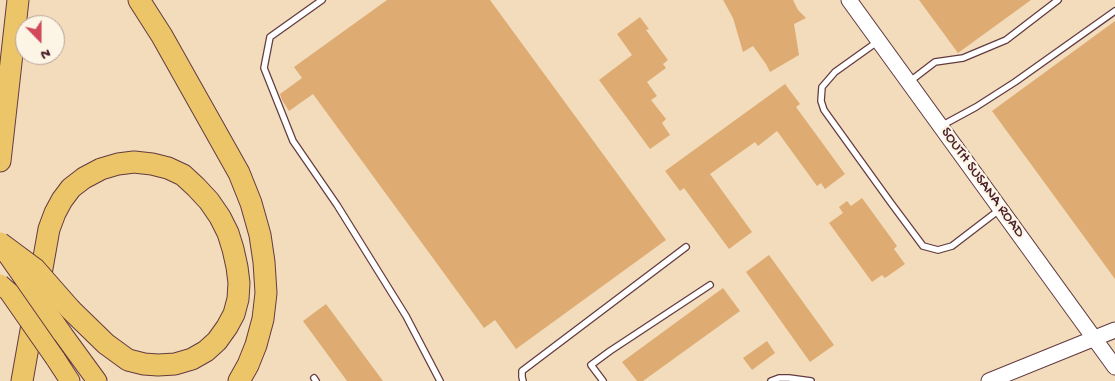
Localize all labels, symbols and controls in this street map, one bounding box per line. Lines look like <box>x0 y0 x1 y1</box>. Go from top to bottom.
north arrow <box>15 15 65 65</box>
text: N <box>38 44 53 63</box>
street label: SOUTH SUSANA ROAD <box>936 124 1028 242</box>

